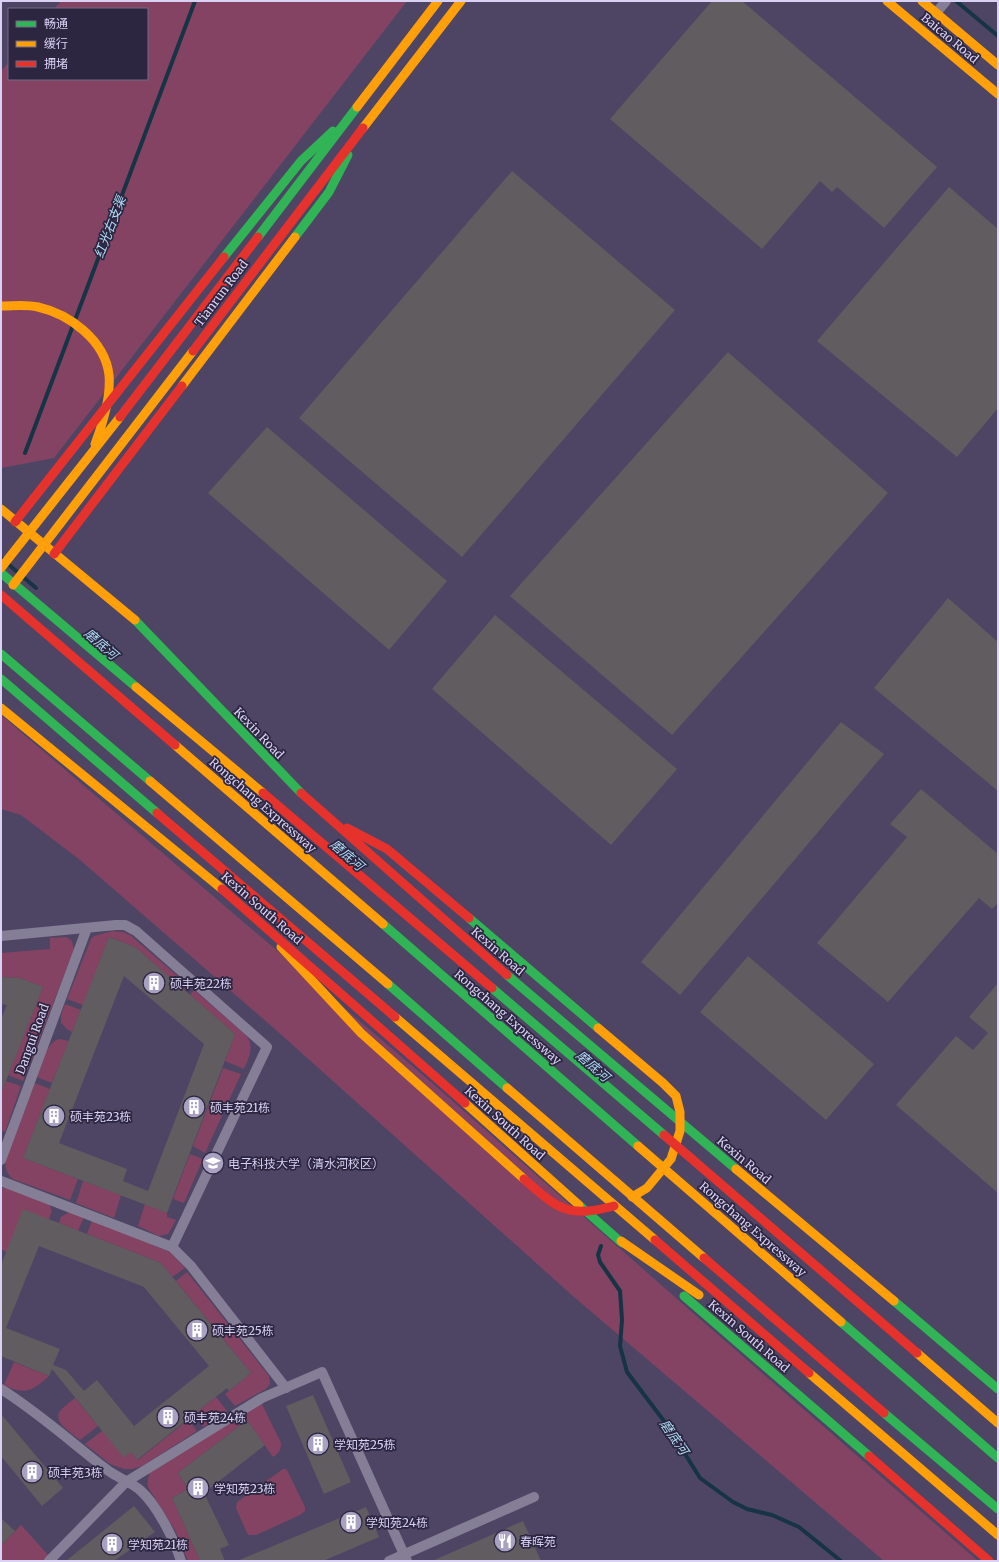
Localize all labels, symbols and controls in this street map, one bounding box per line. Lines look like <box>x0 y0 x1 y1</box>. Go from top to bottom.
legend <box>8 8 148 80</box>
street label: Baicao Road <box>918 10 982 66</box>
text: 畅通 <box>44 16 68 31</box>
text: 缓行 <box>44 36 68 51</box>
text: 拥堵 <box>44 56 68 71</box>
water label: 红光右支渠 <box>90 192 130 260</box>
street label: Tianrun Road <box>191 257 251 329</box>
water label: 磨底河 <box>81 625 124 665</box>
street label: Kexin Road <box>231 704 287 762</box>
street label: Rongchang Expressway <box>206 754 320 856</box>
water label: 磨底河 <box>327 836 370 876</box>
street label: Kexin South Road <box>218 869 306 947</box>
street label: Kexin Road <box>468 924 528 978</box>
street label: Rongchang Expressway <box>451 966 565 1068</box>
building icon: 硕丰苑22栋 <box>141 970 167 996</box>
place label: 硕丰苑22栋 <box>170 976 232 991</box>
street label: Dangui Road <box>12 1002 52 1076</box>
water label: 磨底河 <box>573 1047 616 1087</box>
street label: Kexin South Road <box>462 1083 548 1163</box>
building icon: 硕丰苑21栋 <box>181 1094 207 1120</box>
place label: 硕丰苑21栋 <box>210 1100 270 1115</box>
building icon: 硕丰苑23栋 <box>41 1103 67 1129</box>
place label: 硕丰苑23栋 <box>70 1109 132 1124</box>
street label: Kexin Road <box>714 1133 774 1187</box>
school or university icon: 电子科技大学（清水河校区） <box>200 1150 226 1176</box>
place label: 电子科技大学（清水河校区） <box>228 1156 384 1171</box>
street label: Rongchang Expressway <box>696 1178 810 1280</box>
street label: Kexin South Road <box>705 1297 793 1375</box>
building icon: 硕丰苑25栋 <box>184 1317 210 1343</box>
place label: 硕丰苑25栋 <box>212 1323 274 1338</box>
building icon: 硕丰苑24栋 <box>155 1404 181 1430</box>
place label: 硕丰苑24栋 <box>184 1410 246 1425</box>
water label: 磨底河 <box>656 1416 694 1460</box>
building icon: 学知苑25栋 <box>305 1431 331 1457</box>
place label: 学知苑25栋 <box>334 1437 396 1452</box>
building icon: 硕丰苑3栋 <box>19 1459 45 1485</box>
place label: 硕丰苑3栋 <box>48 1465 103 1480</box>
building icon: 学知苑23栋 <box>185 1475 211 1501</box>
place label: 学知苑23栋 <box>214 1481 276 1496</box>
building icon: 学知苑24栋 <box>338 1509 364 1535</box>
place label: 学知苑24栋 <box>366 1515 428 1530</box>
restaurant icon: 春晖苑 <box>492 1528 518 1554</box>
building icon: 学知苑21栋 <box>99 1531 125 1557</box>
place label: 春晖苑 <box>520 1534 556 1549</box>
place label: 学知苑21栋 <box>128 1537 188 1552</box>

